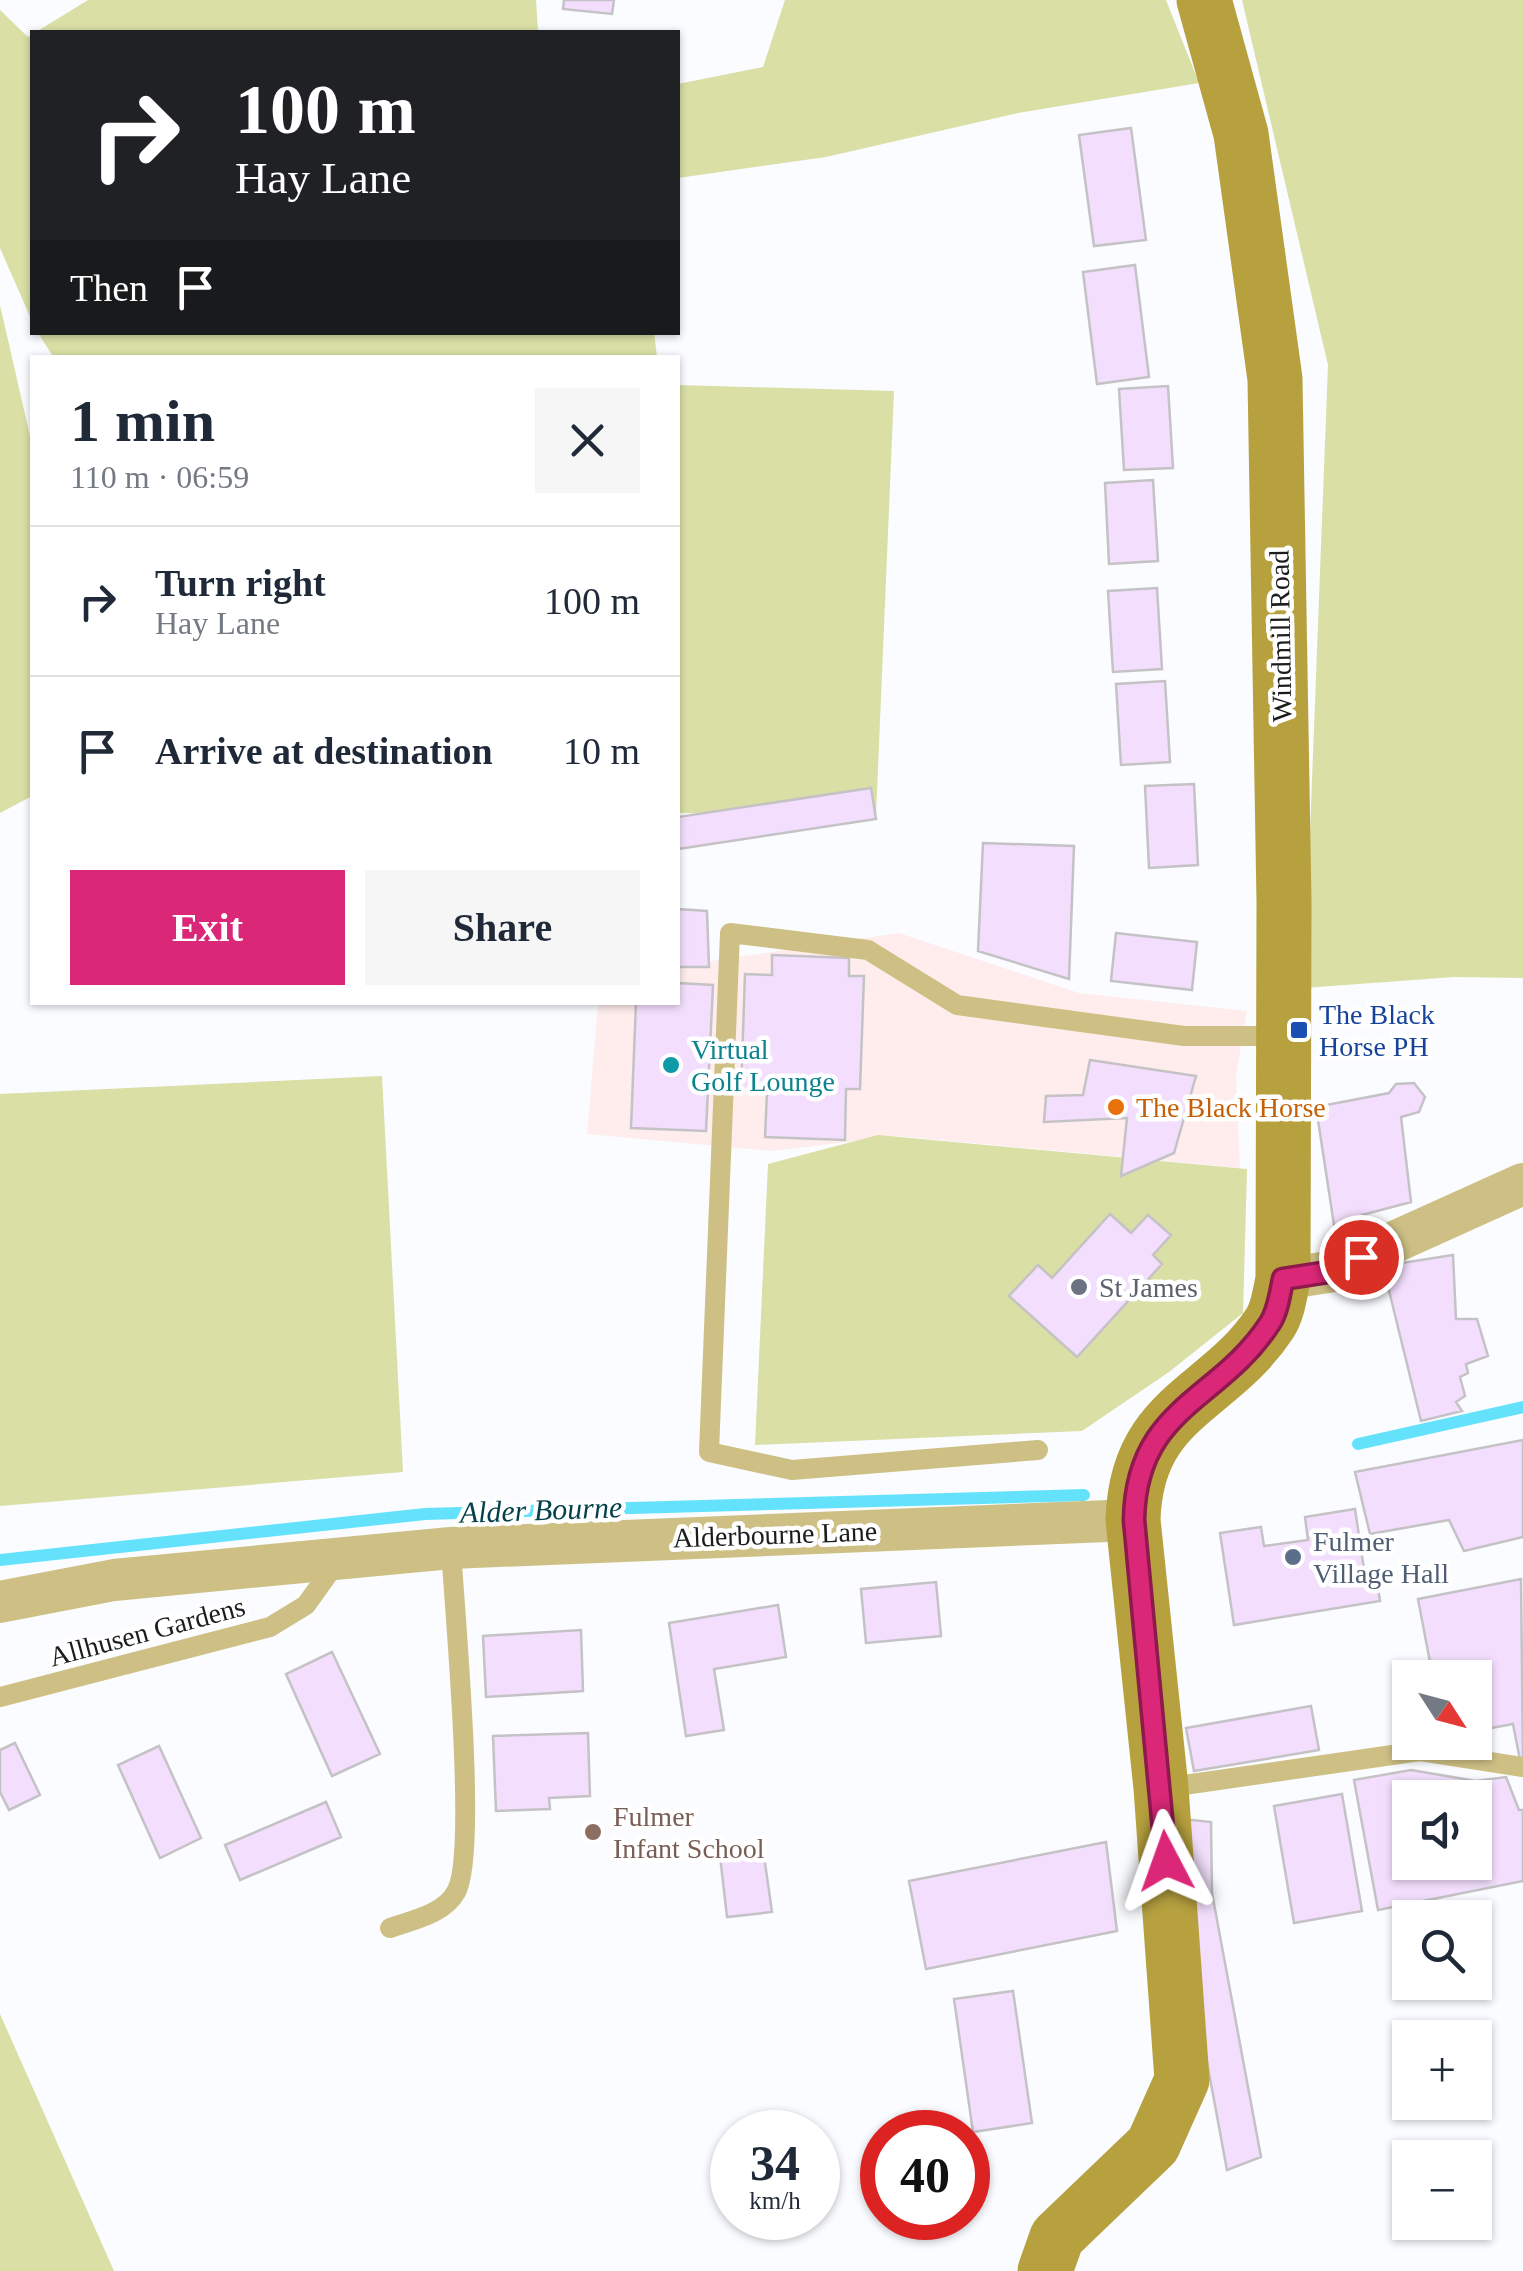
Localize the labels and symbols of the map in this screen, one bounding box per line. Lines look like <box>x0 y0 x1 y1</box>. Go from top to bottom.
street label: Windmill Road <box>1263 550 1298 722</box>
place label: The Black Horse PH <box>1319 999 1435 1062</box>
marker: The Black Horse PH <box>1288 1019 1310 1041</box>
place label: Virtual Golf Lounge <box>691 1034 835 1097</box>
marker: Virtual Golf Lounge <box>660 1054 682 1076</box>
place label: The Black Horse <box>1136 1092 1326 1123</box>
marker: The Black Horse <box>1105 1096 1127 1118</box>
pin <box>1319 1215 1404 1300</box>
place label: St James <box>1099 1272 1198 1303</box>
marker: St James <box>1068 1276 1090 1298</box>
water label: Alder Bourne <box>457 1490 623 1529</box>
street label: Alderbourne Lane <box>672 1515 878 1554</box>
place label: Fulmer Village Hall <box>1313 1526 1449 1589</box>
marker: Fulmer Village Hall <box>1282 1546 1304 1568</box>
street label: Allhusen Gardens <box>46 1590 248 1673</box>
north arrow <box>1392 1660 1492 1760</box>
place label: Fulmer Infant School <box>613 1801 765 1864</box>
position arrow <box>1114 1809 1218 1913</box>
marker: Fulmer Infant School <box>582 1821 604 1843</box>
speed limit sign: 40 <box>860 2110 990 2240</box>

